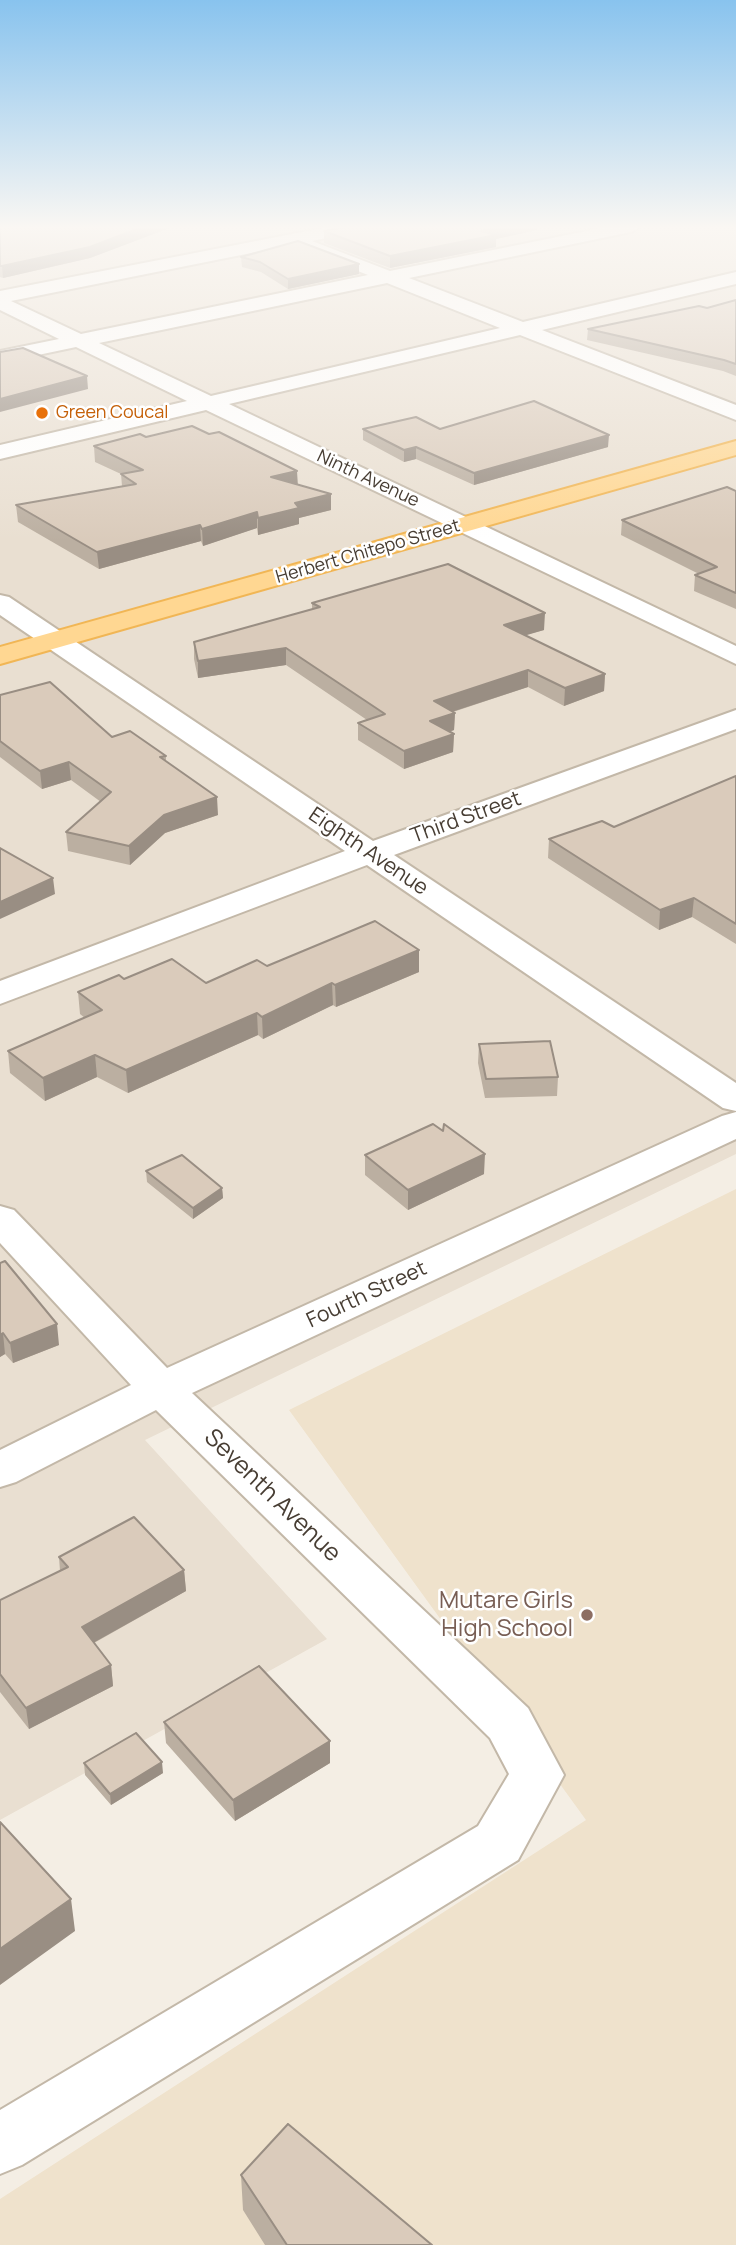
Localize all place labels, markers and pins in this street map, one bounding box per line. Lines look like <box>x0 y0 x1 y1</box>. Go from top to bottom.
place label: Green Coucal <box>56 402 168 424</box>
marker: Green Coucal <box>34 405 50 421</box>
place label: Mutare Girls High School <box>439 1587 573 1643</box>
marker: Mutare Girls High School <box>579 1607 595 1623</box>

